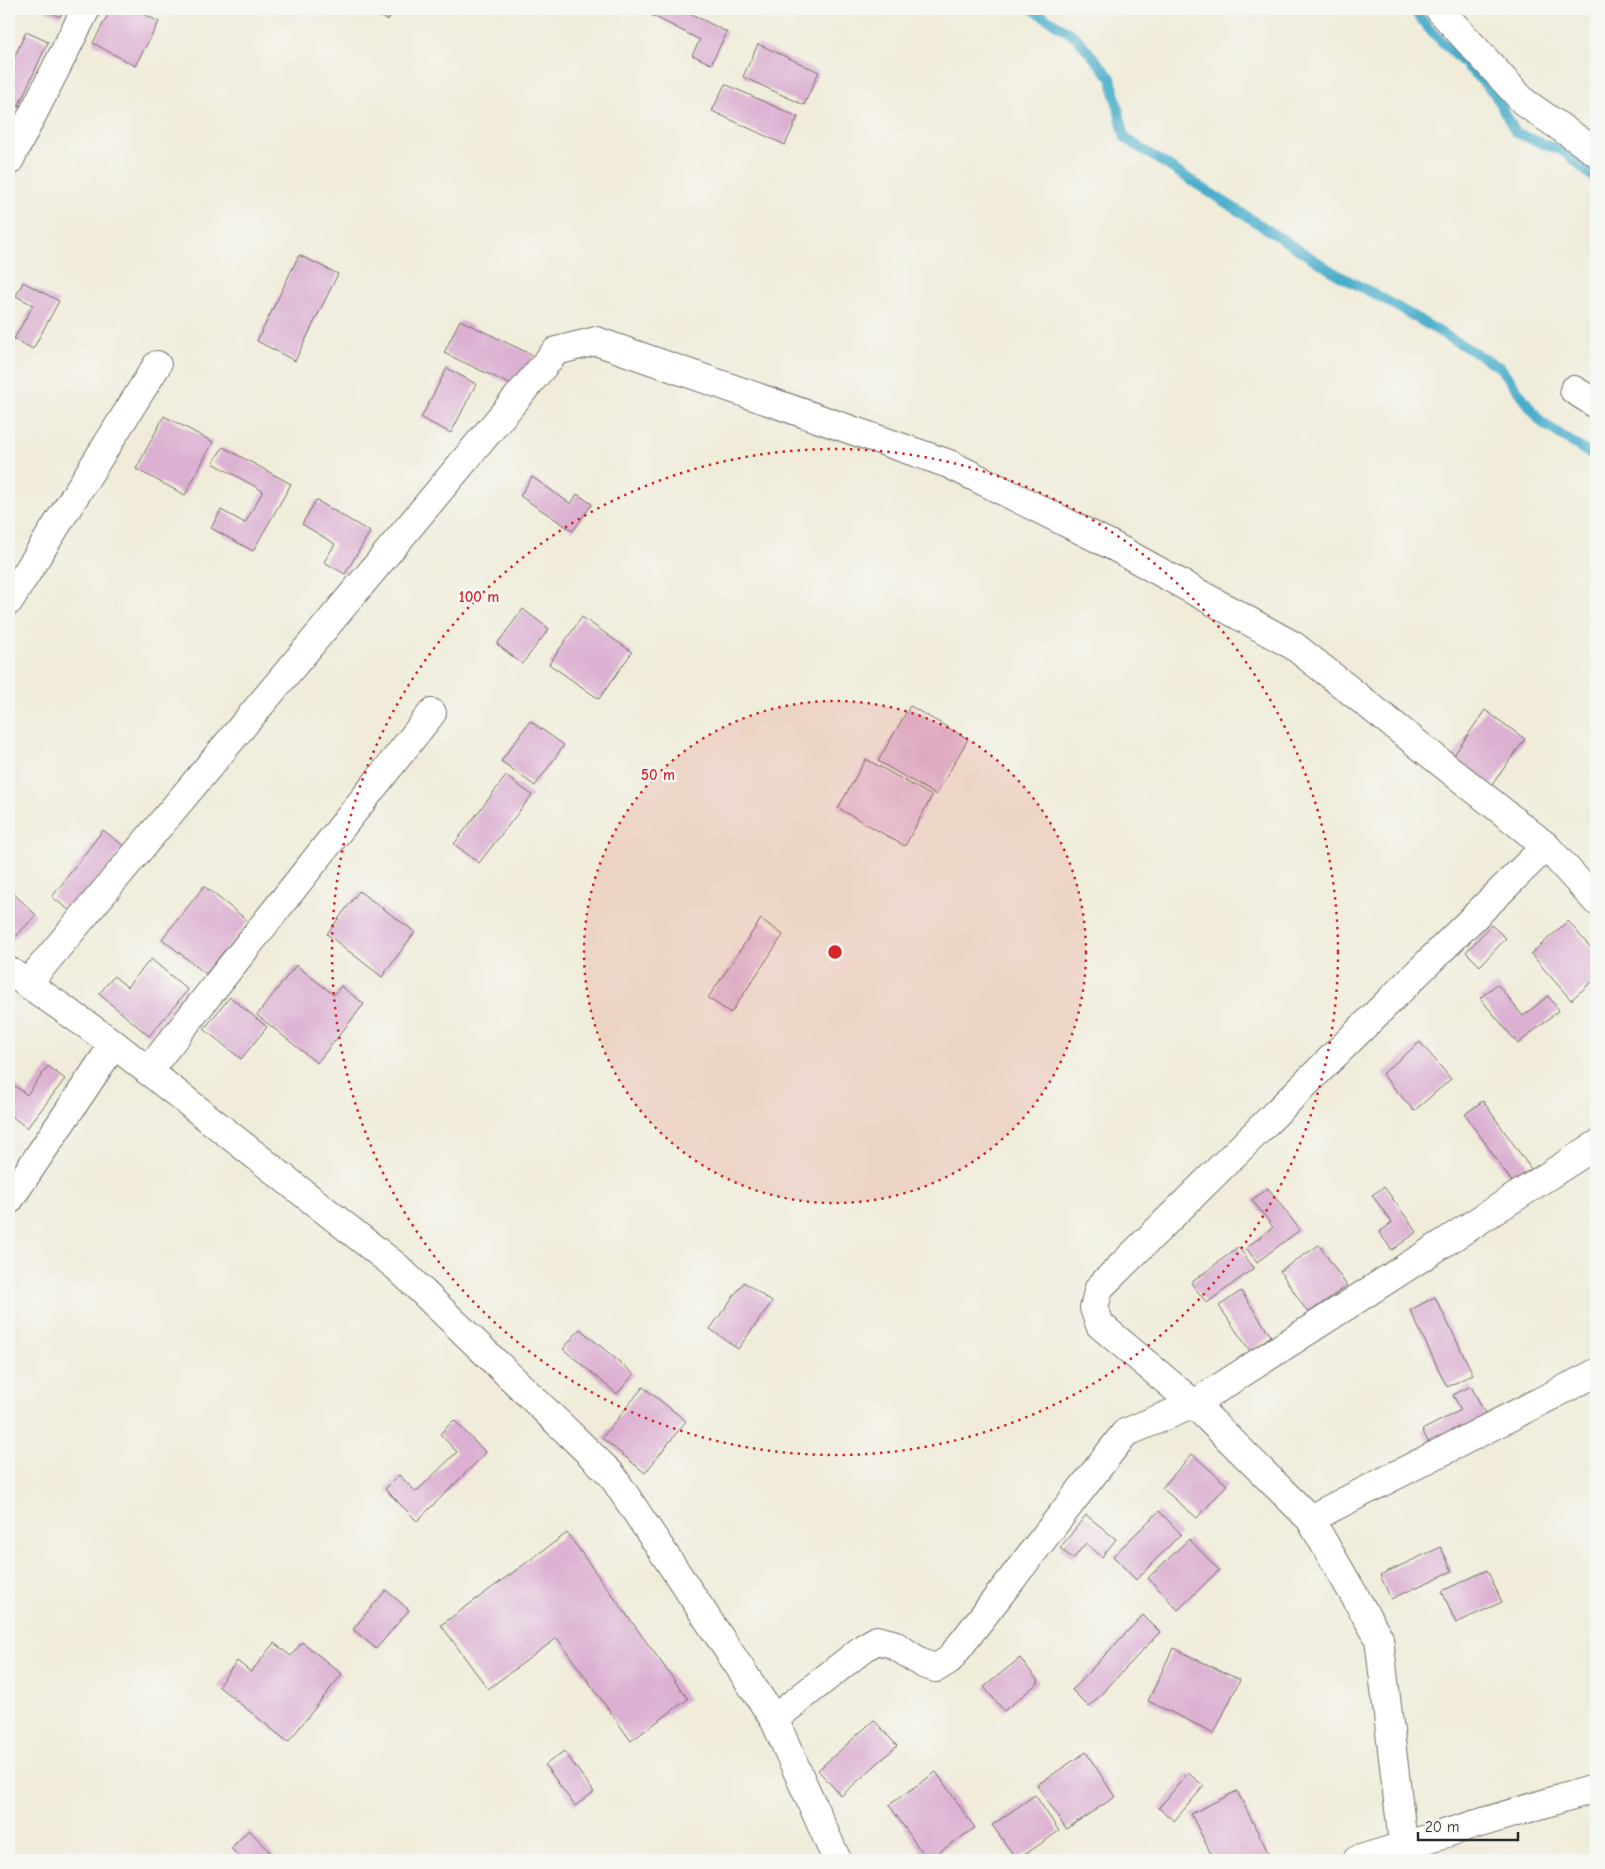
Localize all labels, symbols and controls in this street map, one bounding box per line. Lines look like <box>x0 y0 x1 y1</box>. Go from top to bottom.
text: 100 m <box>459 588 499 606</box>
text: 50 m <box>641 766 675 784</box>
centre of rings <box>826 943 844 961</box>
scale bar <box>1418 1809 1518 1841</box>
text: 20 m <box>1425 1818 1459 1836</box>

